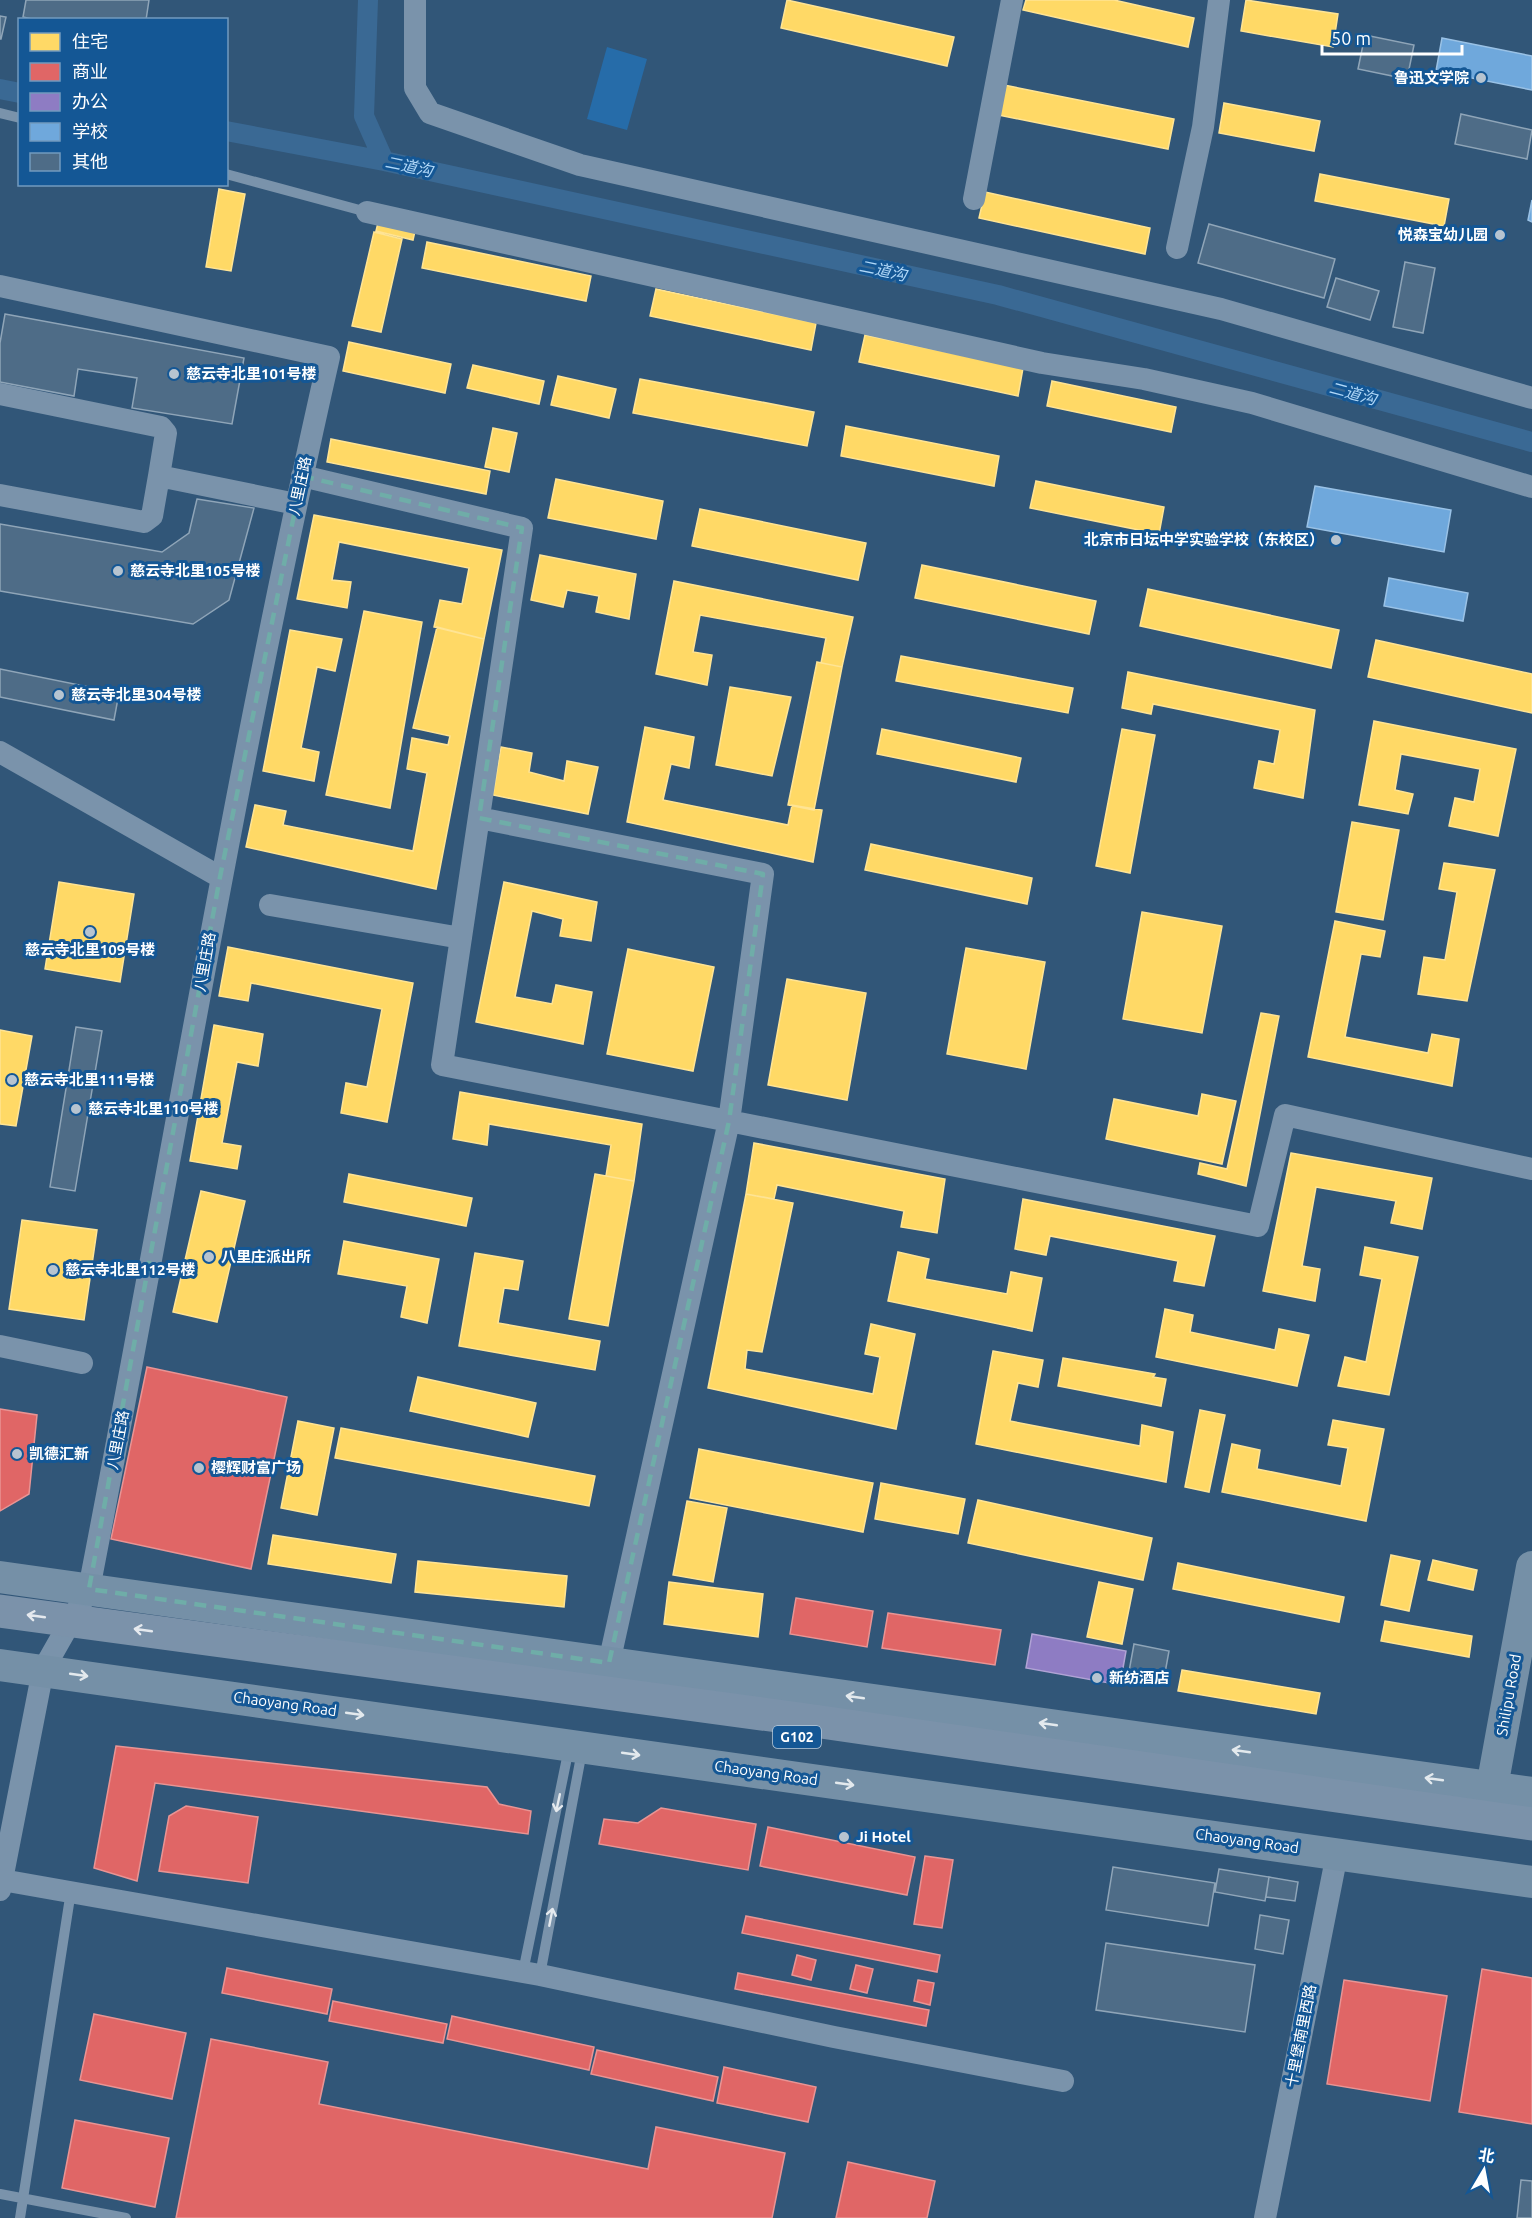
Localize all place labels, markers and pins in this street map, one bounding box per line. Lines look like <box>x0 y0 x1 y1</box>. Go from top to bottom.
place label: 鲁迅文学院 <box>1394 69 1469 86</box>
marker: 鲁迅文学院 <box>1474 71 1488 85</box>
place label: 悦森宝幼儿园 <box>1398 226 1488 243</box>
marker: 悦森宝幼儿园 <box>1493 228 1507 242</box>
place label: 慈云寺北里101号楼 <box>186 365 316 382</box>
marker: 慈云寺北里101号楼 <box>167 367 181 381</box>
place label: 北京市日坛中学实验学校（东校区） <box>1084 531 1324 548</box>
marker: 北京市日坛中学实验学校（东校区） <box>1329 533 1343 547</box>
place label: 慈云寺北里105号楼 <box>130 562 260 579</box>
marker: 慈云寺北里105号楼 <box>111 564 125 578</box>
place label: 慈云寺北里304号楼 <box>71 686 201 703</box>
marker: 慈云寺北里304号楼 <box>52 688 66 702</box>
marker: 慈云寺北里109号楼 <box>83 925 97 939</box>
place label: 慈云寺北里109号楼 <box>25 941 155 958</box>
place label: 慈云寺北里111号楼 <box>24 1071 154 1088</box>
marker: 慈云寺北里111号楼 <box>5 1073 19 1087</box>
place label: 慈云寺北里110号楼 <box>88 1100 218 1117</box>
marker: 慈云寺北里110号楼 <box>69 1102 83 1116</box>
place label: 八里庄派出所 <box>221 1248 311 1265</box>
marker: 八里庄派出所 <box>202 1250 216 1264</box>
place label: 慈云寺北里112号楼 <box>65 1261 195 1278</box>
marker: 慈云寺北里112号楼 <box>46 1263 60 1277</box>
place label: 凯德汇新 <box>29 1445 89 1462</box>
marker: 凯德汇新 <box>10 1447 24 1461</box>
place label: 樱辉财富广场 <box>211 1459 301 1476</box>
marker: 樱辉财富广场 <box>192 1461 206 1475</box>
place label: 新纺酒店 <box>1109 1669 1169 1686</box>
marker: 新纺酒店 <box>1090 1671 1104 1685</box>
place label: Ji Hotel <box>856 1828 911 1845</box>
marker: Ji Hotel <box>837 1830 851 1844</box>

